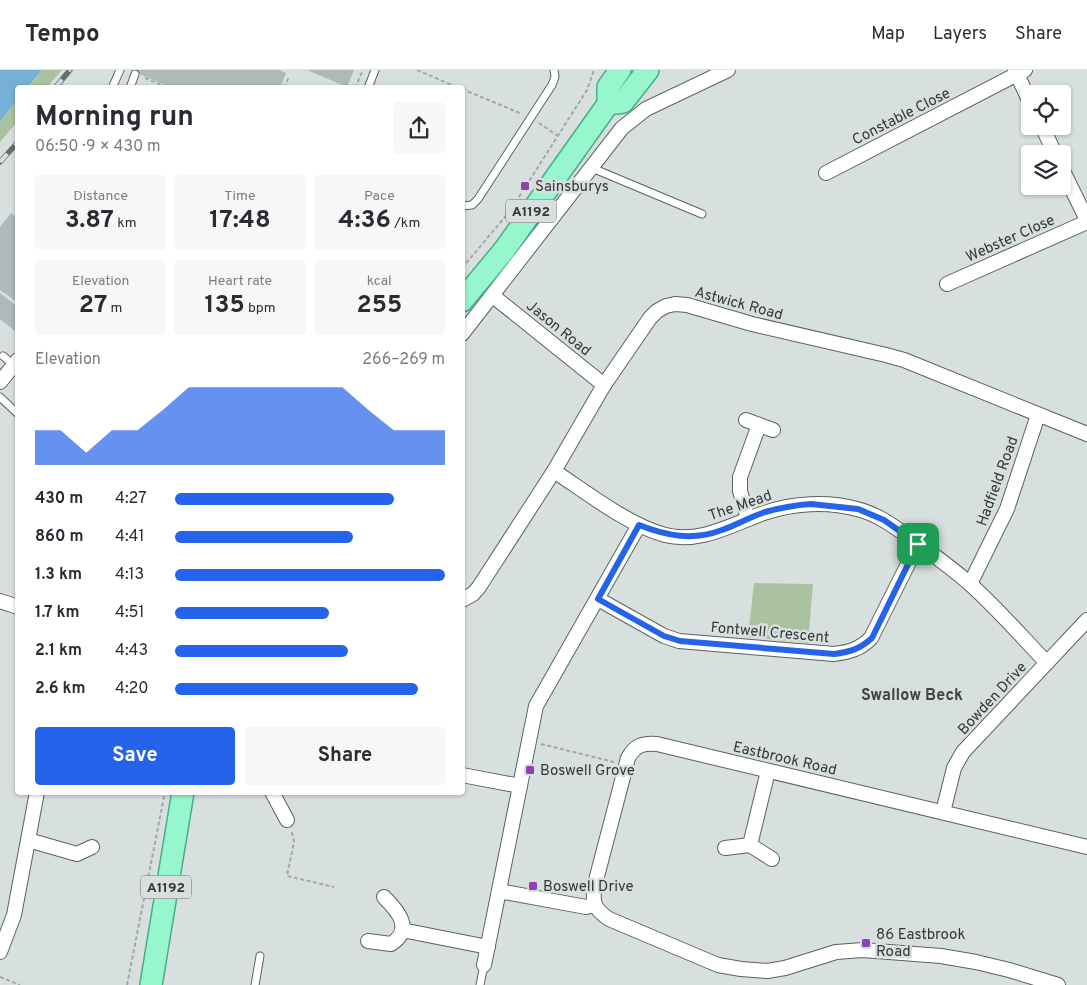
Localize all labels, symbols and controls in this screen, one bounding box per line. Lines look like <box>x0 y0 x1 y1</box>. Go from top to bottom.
text: Tempo <box>25 20 100 50</box>
text: Map <box>871 23 905 46</box>
text: Layers <box>933 23 987 46</box>
text: Share <box>1015 23 1062 46</box>
street label: Constable Close <box>849 84 954 150</box>
map controls <box>1021 85 1071 195</box>
button: locate <box>1021 85 1071 135</box>
text: Morning run <box>35 100 194 136</box>
button: share <box>393 102 445 154</box>
text: 06:50 · 9 × 430 m <box>35 137 161 157</box>
button: layers <box>1021 145 1071 195</box>
place label: Sainsburys <box>535 178 609 197</box>
marker: Sainsburys <box>519 180 531 192</box>
text: Distance <box>73 188 128 205</box>
text: Time <box>224 188 256 205</box>
text: Pace <box>364 188 395 205</box>
road number: A1192 <box>506 200 556 222</box>
text: 3.87 <box>65 205 114 237</box>
text: 17:48 <box>209 205 271 237</box>
text: 4:36 <box>338 205 391 237</box>
street label: Webster Close <box>963 211 1058 267</box>
text: km <box>114 215 137 232</box>
text: /km <box>391 215 420 232</box>
text: Elevation <box>72 273 129 290</box>
text: Heart rate <box>208 273 272 290</box>
text: kcal <box>367 273 392 290</box>
street label: Astwick Road <box>692 284 785 325</box>
text: 27 <box>79 290 107 322</box>
text: 135 <box>204 290 245 322</box>
text: 255 <box>356 290 402 322</box>
street label: Jason Road <box>522 297 594 361</box>
text: m <box>107 300 122 317</box>
text: bpm <box>245 300 276 317</box>
text: Elevation <box>35 350 101 370</box>
text: 266–269 m <box>362 350 445 370</box>
street label: Hadfield Road <box>973 434 1023 529</box>
street label: The Mead <box>706 487 775 526</box>
text: 430 m <box>35 489 83 509</box>
text: 4:27 <box>115 489 147 509</box>
pin <box>897 523 939 565</box>
text: 860 m <box>35 527 83 547</box>
text: 4:41 <box>115 527 144 547</box>
icon: arrive <box>904 530 932 558</box>
text: 1.3 km <box>35 565 82 585</box>
text: 4:13 <box>115 565 144 585</box>
text: 1.7 km <box>35 603 80 623</box>
text: 4:51 <box>115 603 144 623</box>
street label: Fontwell Crescent <box>710 619 830 648</box>
text: 2.1 km <box>35 641 82 661</box>
text: 4:43 <box>115 641 148 661</box>
street label: Bowden Drive <box>954 659 1032 739</box>
text: 2.6 km <box>35 679 86 699</box>
text: 4:20 <box>115 679 149 699</box>
district label: Swallow Beck <box>861 686 963 706</box>
button: Save <box>35 727 235 785</box>
button: Share <box>245 727 445 785</box>
street label: Eastbrook Road <box>731 738 838 781</box>
place label: Boswell Grove <box>540 762 635 781</box>
marker: Boswell Grove <box>524 764 536 776</box>
road number: A1192 <box>141 876 191 899</box>
place label: Boswell Drive <box>543 878 634 897</box>
marker: Boswell Drive <box>527 880 539 892</box>
place label: 86 Eastbrook Road <box>876 926 965 962</box>
marker: 86 Eastbrook Road <box>860 937 872 949</box>

